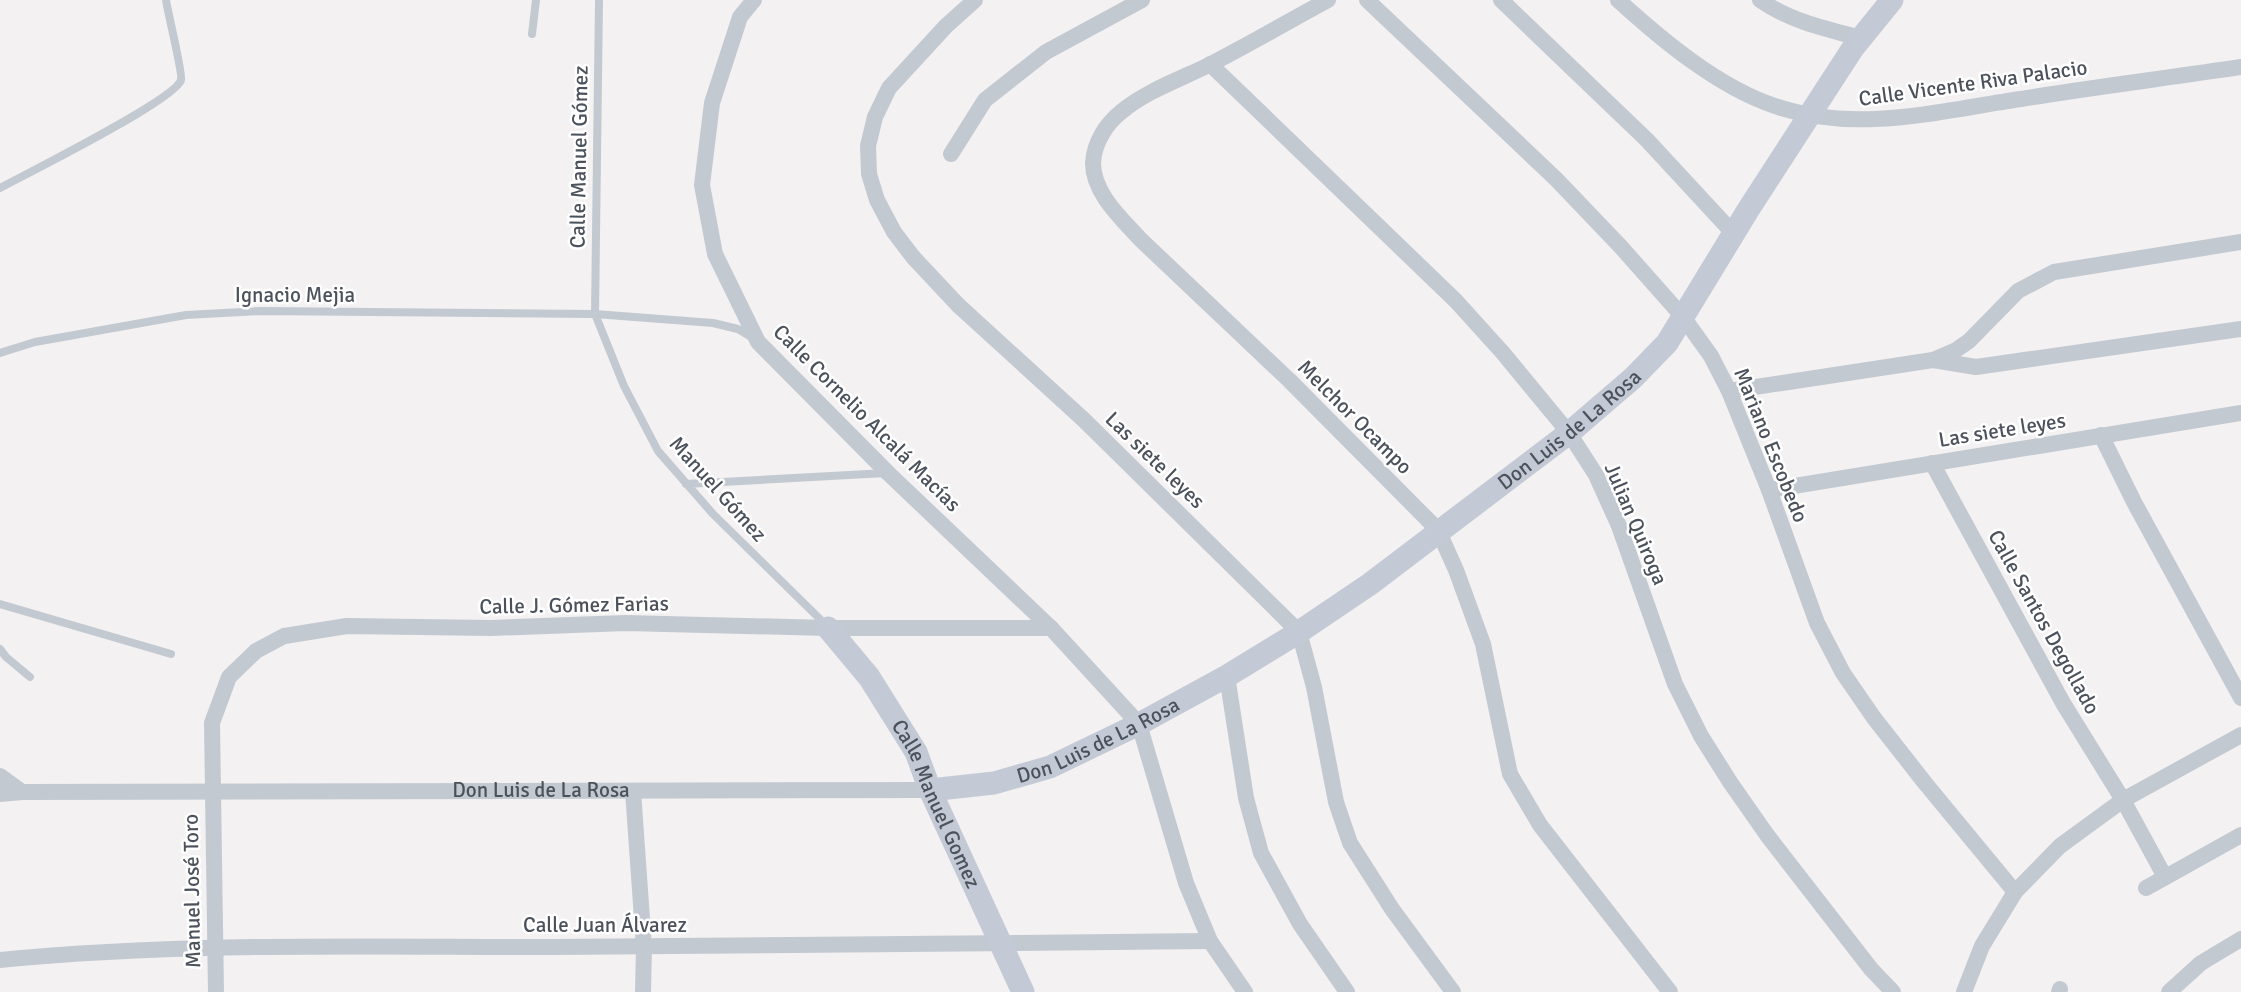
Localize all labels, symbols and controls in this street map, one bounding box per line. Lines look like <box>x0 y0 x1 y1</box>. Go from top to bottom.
street label: Calle Vicente Riva Palacio <box>1857 54 2089 112</box>
street label: Calle Manuel Gómez <box>564 65 594 249</box>
street label: Ignacio Mejia <box>235 282 355 308</box>
street label: Calle Cornelio Alcalá Macías <box>768 319 966 517</box>
street label: Melchor Ocampo <box>1292 354 1418 480</box>
street label: Don Luis de La Rosa <box>1492 364 1647 496</box>
street label: Mariano Escobedo <box>1728 364 1814 526</box>
street label: Las siete leyes <box>1100 406 1210 514</box>
street label: Las siete leyes <box>1937 407 2067 453</box>
street label: Manuel Gómez <box>664 431 772 547</box>
street label: Julian Quiroga <box>1599 459 1673 589</box>
street label: Calle Santos Degollado <box>1983 525 2105 719</box>
street label: Calle J. Gómez Farias <box>479 590 669 620</box>
street label: Don Luis de La Rosa <box>1013 691 1184 789</box>
street label: Calle Manuel Gomez <box>886 715 986 892</box>
street label: Don Luis de La Rosa <box>452 777 630 803</box>
street label: Manuel José Toro <box>178 814 206 968</box>
street label: Calle Juan Álvarez <box>523 912 687 938</box>

